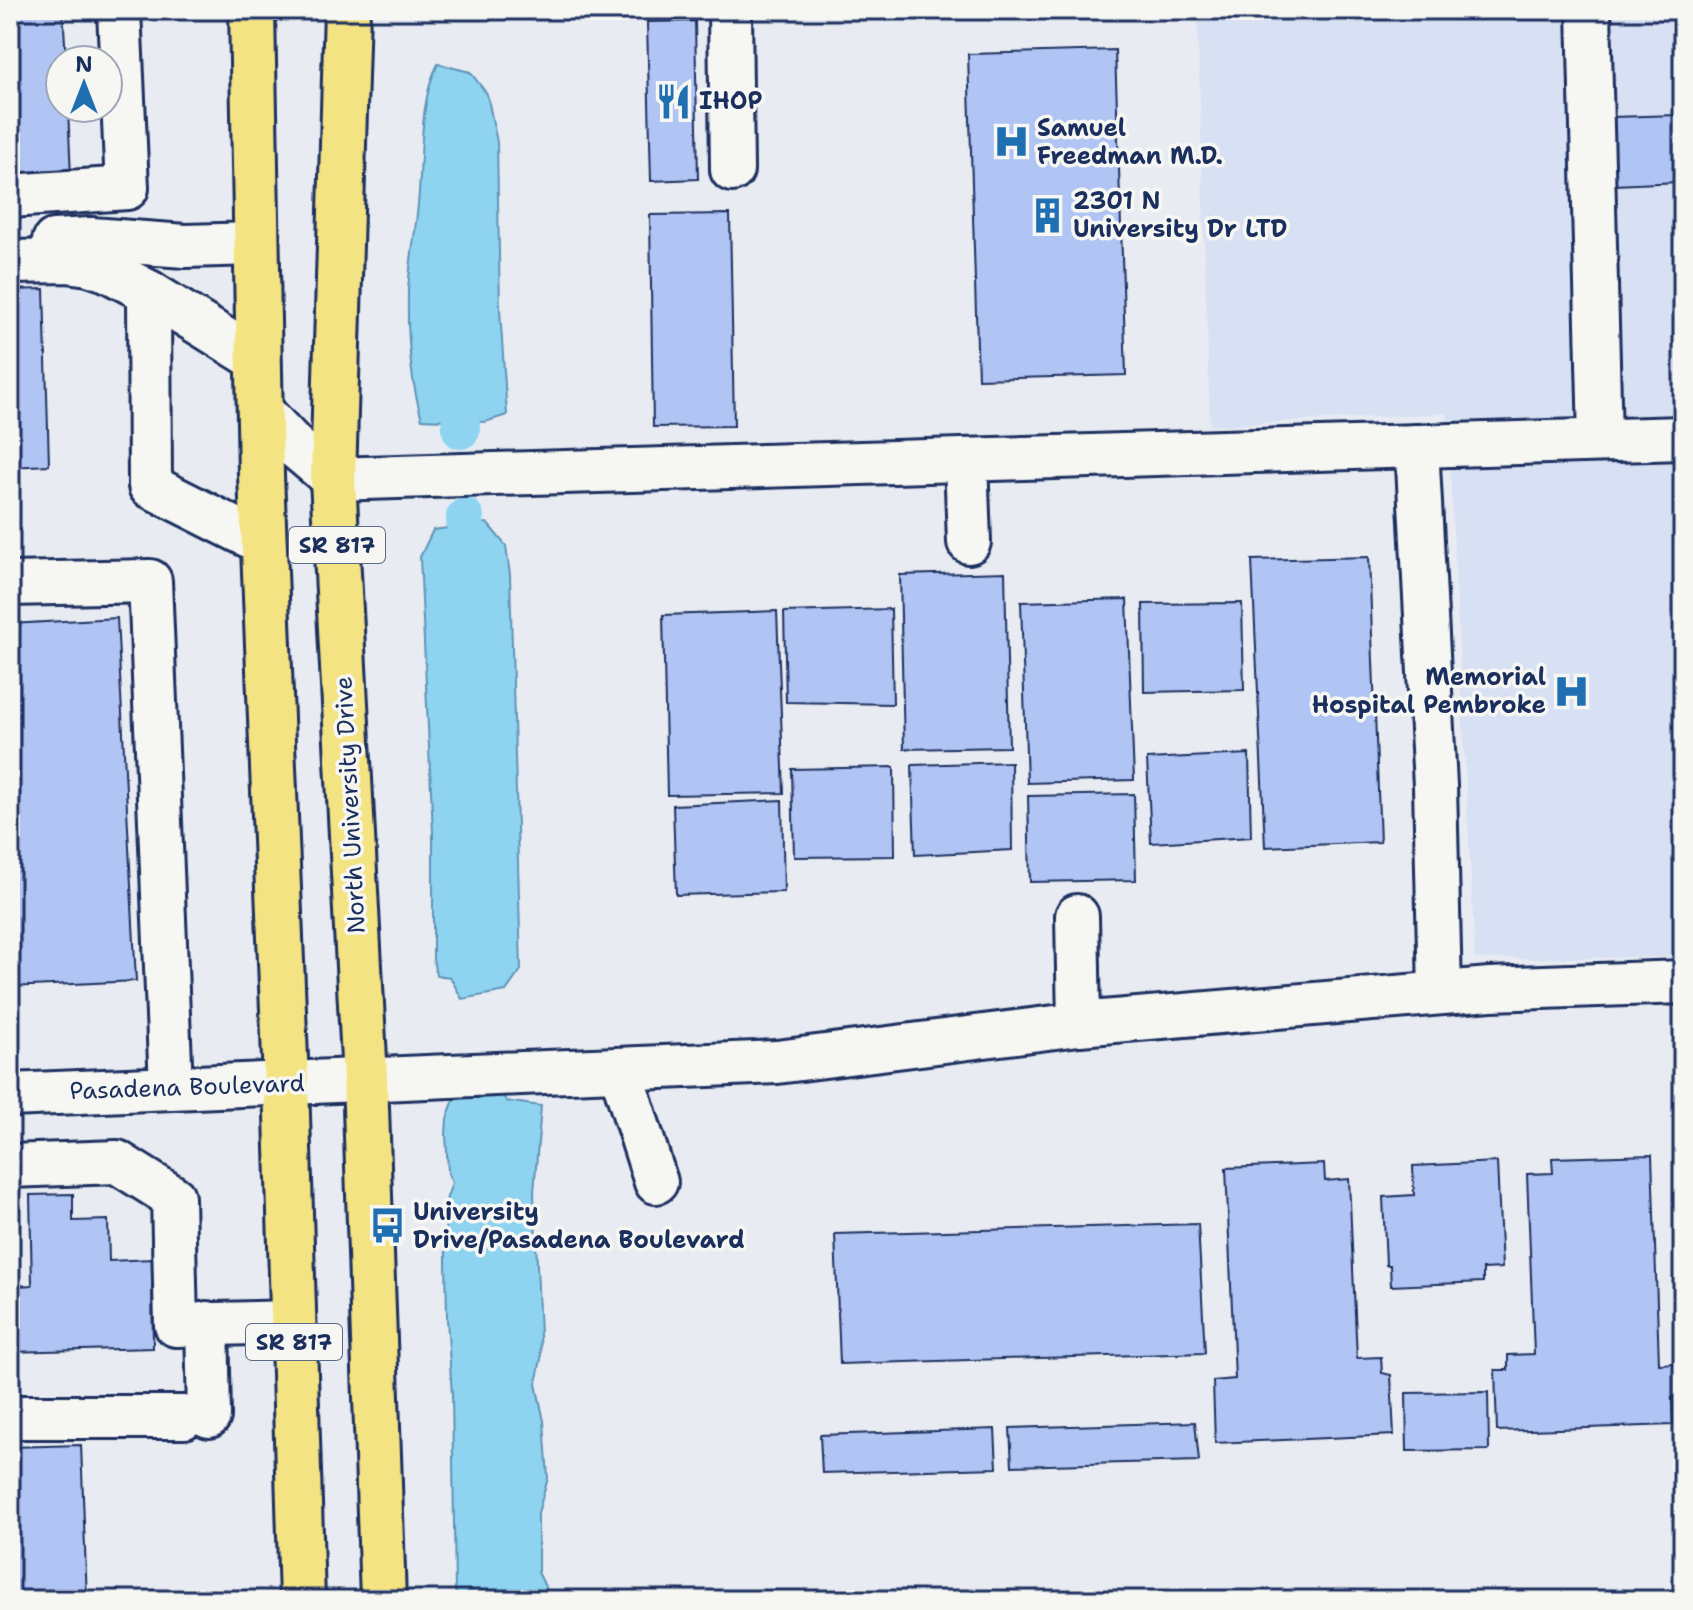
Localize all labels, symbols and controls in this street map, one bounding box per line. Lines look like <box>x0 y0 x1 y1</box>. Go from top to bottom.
north arrow <box>44 44 124 124</box>
text: N <box>75 50 93 79</box>
restaurant icon: IHOP <box>654 82 692 120</box>
place label: IHOP <box>699 85 762 117</box>
place label: Samuel Freedman M.D. <box>1037 112 1223 172</box>
hospital icon: Samuel Freedman M.D. <box>992 123 1030 161</box>
place label: 2301 N University Dr LTD <box>1073 185 1288 245</box>
building icon: 2301 N University Dr LTD <box>1028 196 1066 234</box>
road number: SR 817 <box>289 527 385 563</box>
place label: Memorial Hospital Pembroke <box>1312 661 1546 721</box>
hospital icon: Memorial Hospital Pembroke <box>1553 672 1591 710</box>
street label: North University Drive <box>327 675 373 935</box>
street label: Pasadena Boulevard <box>69 1067 305 1107</box>
place label: University Drive/Pasadena Boulevard <box>413 1196 745 1256</box>
bus stop icon: University Drive/Pasadena Boulevard <box>368 1207 406 1245</box>
road number: SR 817 <box>246 1324 342 1360</box>

